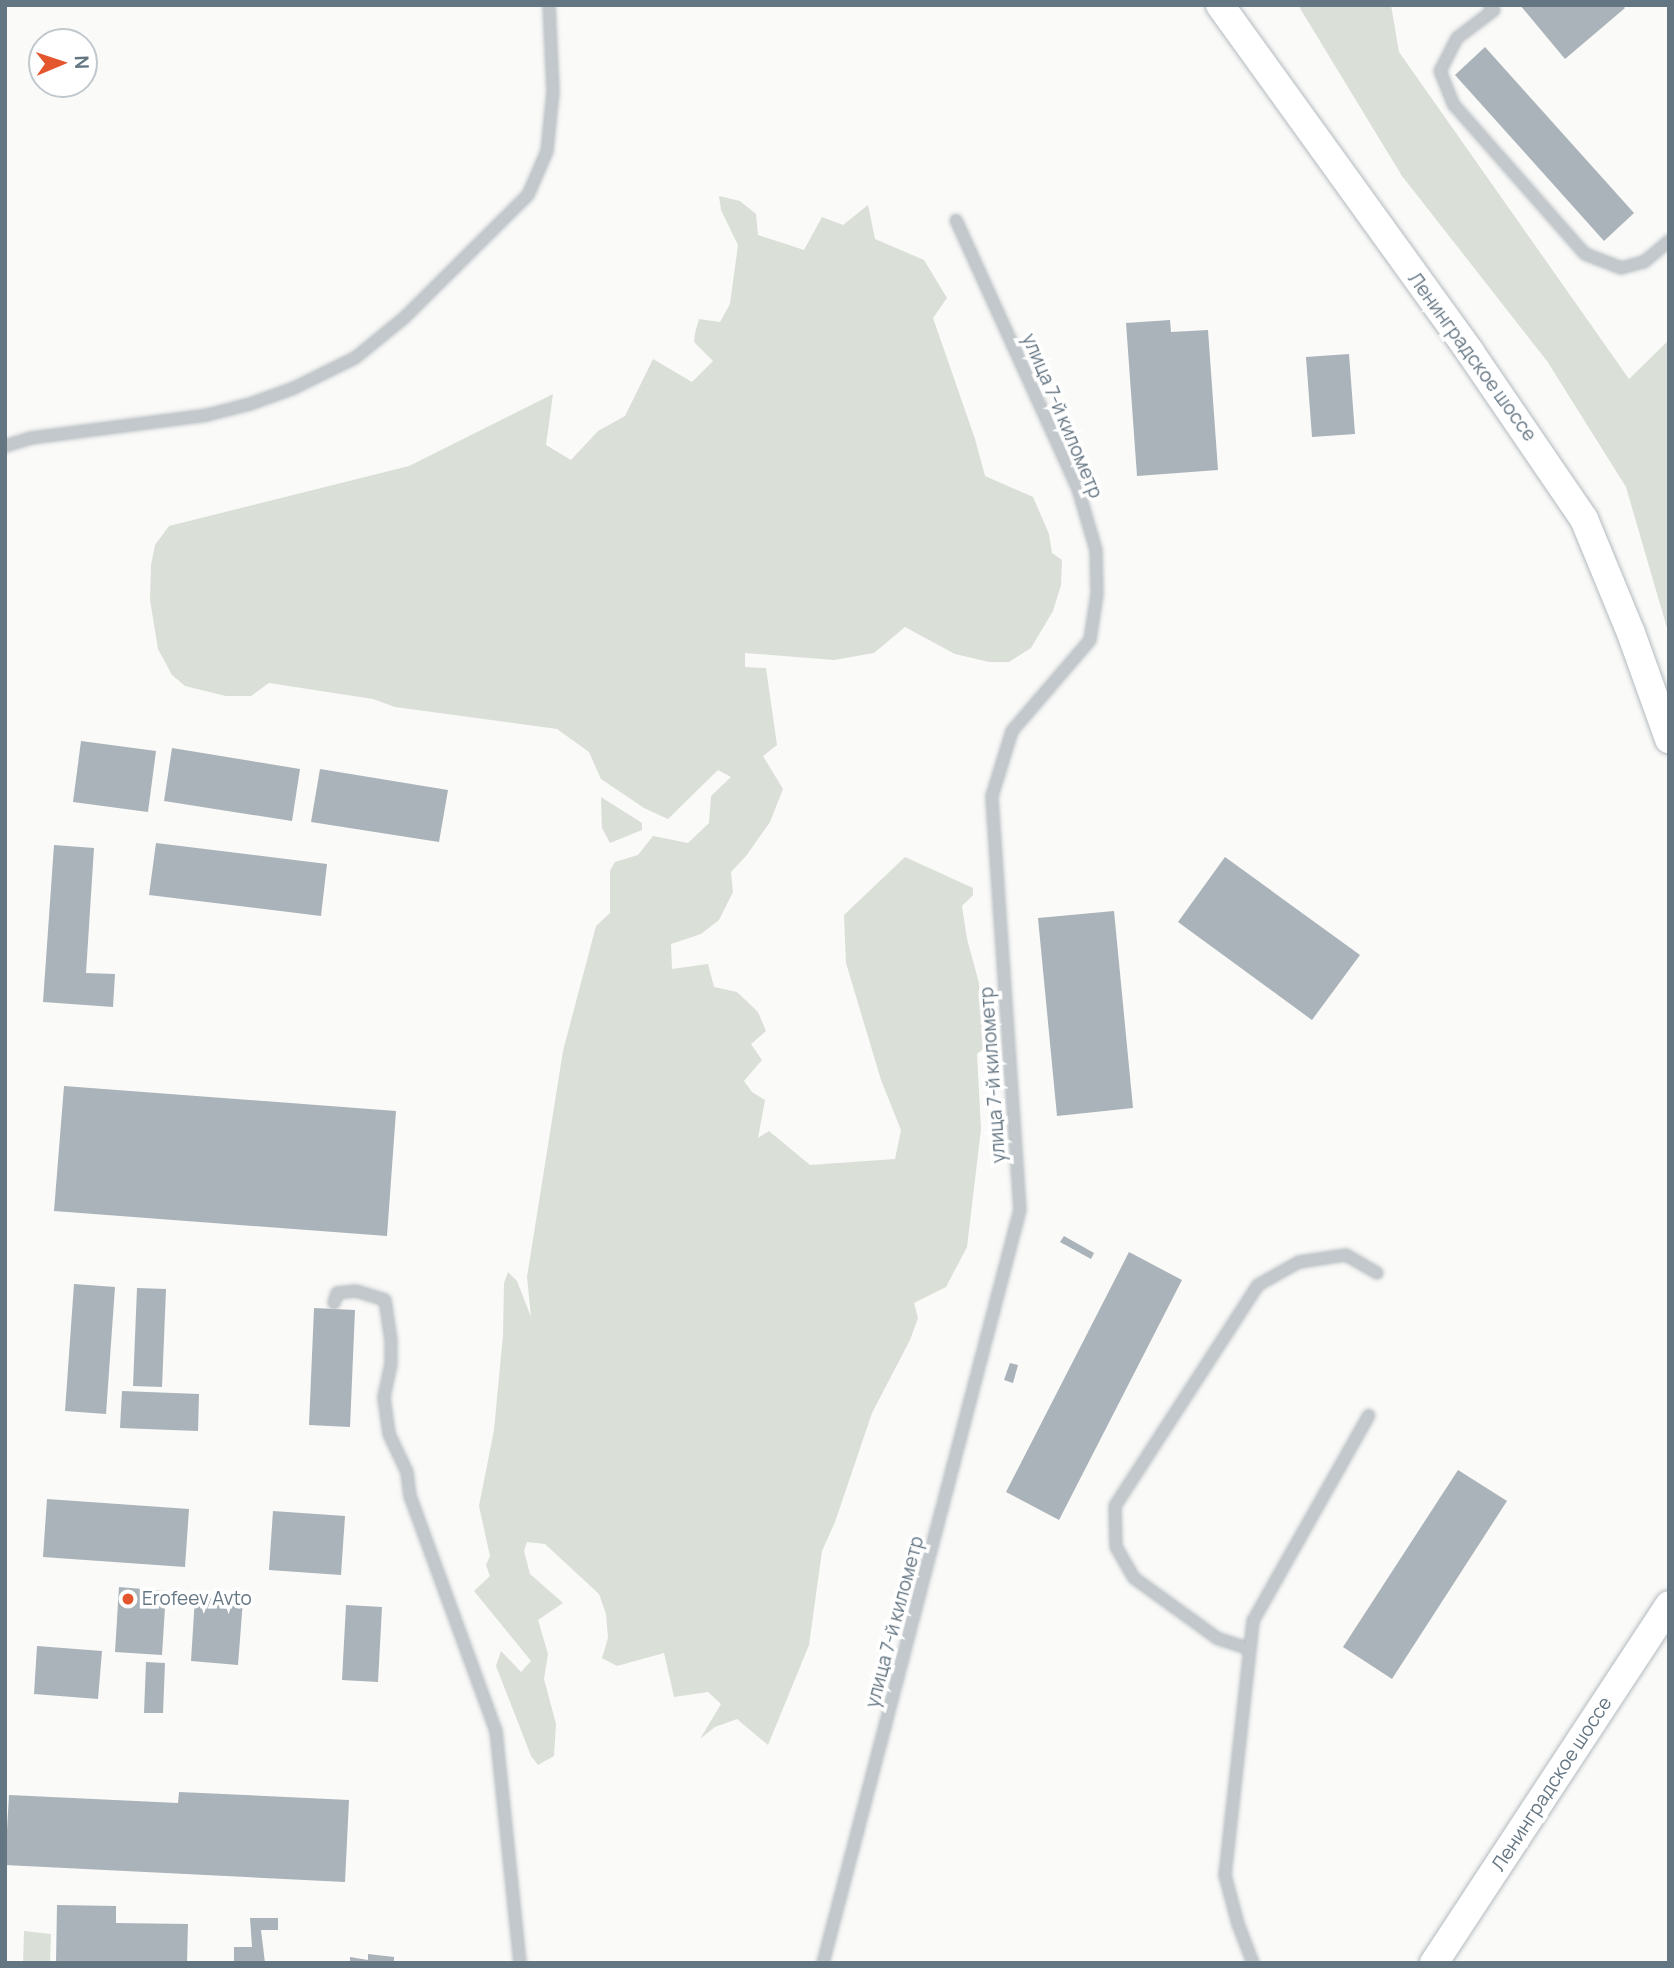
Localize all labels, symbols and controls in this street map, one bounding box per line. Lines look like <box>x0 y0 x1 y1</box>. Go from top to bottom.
north arrow <box>28 28 98 98</box>
text: N <box>69 55 95 70</box>
street label: Ленинградское шоссе <box>1403 268 1541 446</box>
street label: улица 7-й километр <box>1017 330 1107 502</box>
street label: улица 7-й километр <box>975 986 1011 1164</box>
street label: улица 7-й километр <box>861 1534 929 1710</box>
place label: Erofeev Avto <box>142 1588 252 1610</box>
marker: Erofeev Avto <box>120 1591 136 1607</box>
street label: Ленинградское шоссе <box>1487 1693 1617 1875</box>

